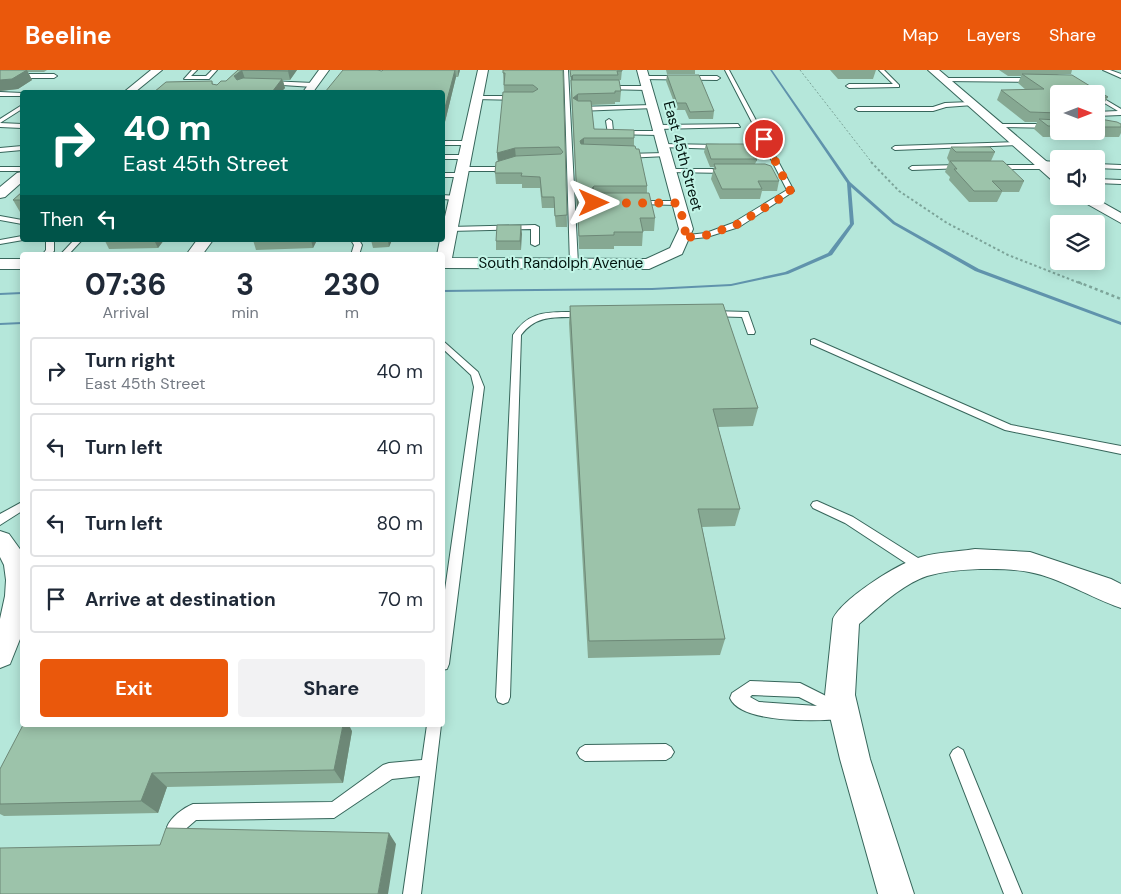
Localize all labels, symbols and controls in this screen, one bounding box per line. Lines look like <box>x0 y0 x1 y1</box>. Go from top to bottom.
text: Beeline <box>25 20 111 51</box>
text: Map <box>903 23 939 47</box>
text: Layers <box>967 23 1021 47</box>
text: Share <box>1049 23 1096 47</box>
north arrow <box>1050 85 1105 140</box>
map controls <box>1050 85 1105 270</box>
street label: East 45th Street <box>659 99 707 213</box>
text: 40 m <box>123 105 212 151</box>
icon: right <box>40 110 105 175</box>
pin <box>743 118 785 160</box>
icon: arrive <box>750 125 778 153</box>
text: East 45th Street <box>123 149 289 178</box>
button: sound <box>1050 150 1105 205</box>
position arrow <box>567 176 619 228</box>
icon: left <box>93 205 121 233</box>
text: Then <box>40 207 83 232</box>
button: layers <box>1050 215 1105 270</box>
street label: South Randolph Avenue <box>479 253 643 273</box>
text: 07:36 <box>85 265 167 304</box>
text: 3 <box>236 265 254 304</box>
text: 230 <box>324 265 380 304</box>
text: Arrival <box>102 302 149 323</box>
text: min <box>231 302 259 323</box>
text: m <box>345 302 359 323</box>
text: Turn right <box>85 348 175 373</box>
icon: right <box>42 357 70 385</box>
text: 40 m <box>376 359 423 384</box>
text: East 45th Street <box>85 373 206 394</box>
icon: left <box>42 433 70 461</box>
text: Turn left <box>85 435 163 460</box>
text: 40 m <box>376 435 423 460</box>
icon: left <box>42 509 70 537</box>
text: Turn left <box>85 511 163 536</box>
text: 80 m <box>376 511 423 536</box>
icon: arrive <box>42 585 70 613</box>
text: Arrive at destination <box>85 587 276 612</box>
text: 70 m <box>378 587 423 612</box>
button: Exit <box>40 659 228 717</box>
button: Share <box>238 659 425 717</box>

